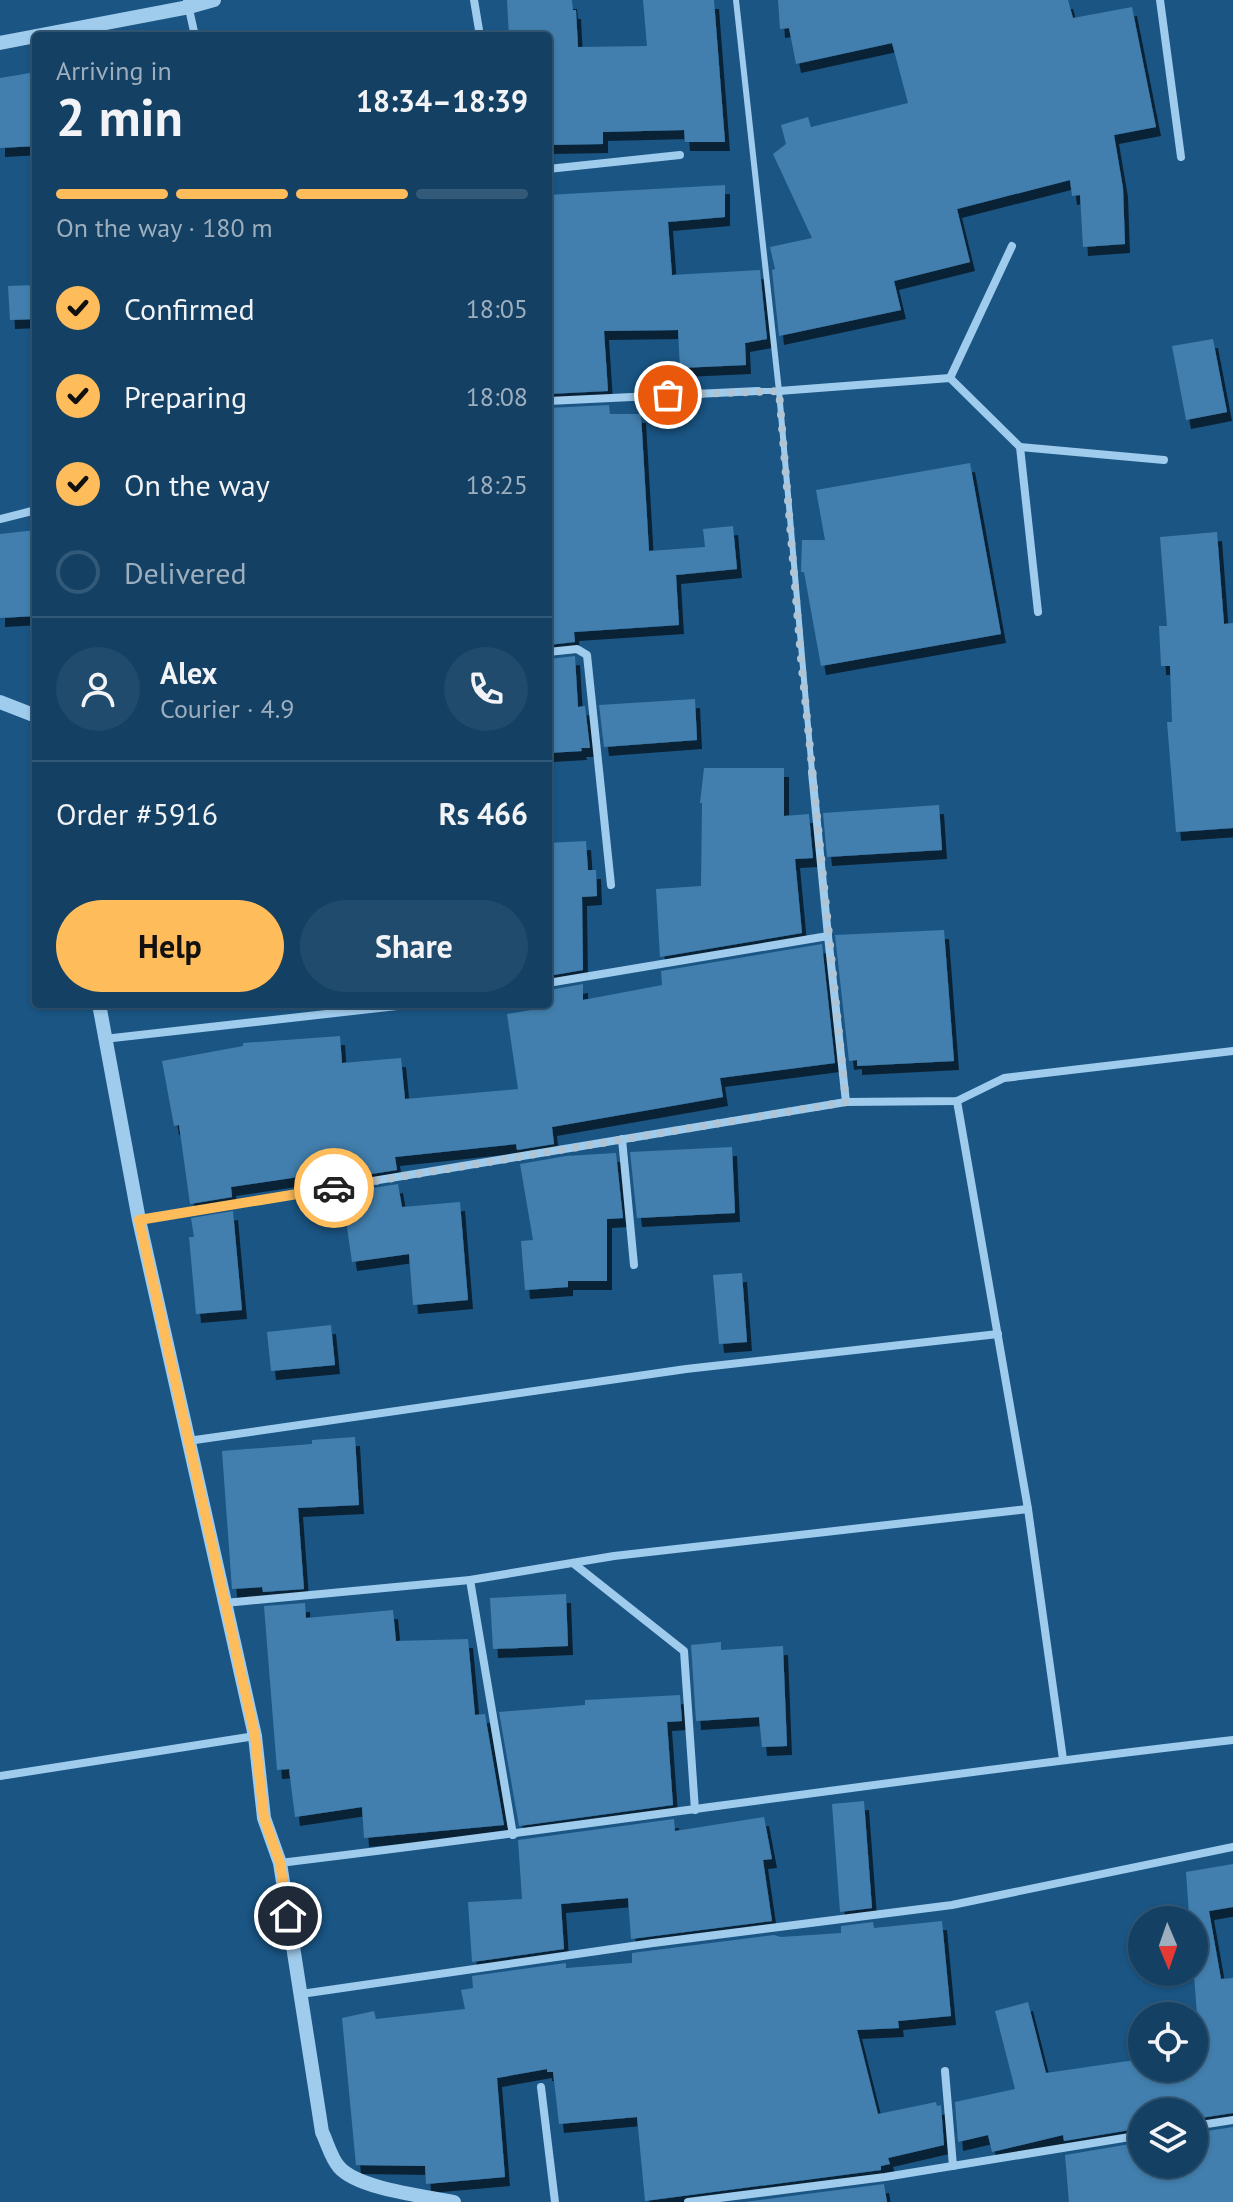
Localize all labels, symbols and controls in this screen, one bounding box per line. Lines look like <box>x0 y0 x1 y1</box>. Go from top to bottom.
text: Arriving in <box>56 54 172 87</box>
text: 18:34–18:39 <box>356 81 528 120</box>
text: 2 min <box>56 83 183 150</box>
text: On the way · 180 m <box>56 211 273 244</box>
icon: check <box>56 286 100 330</box>
text: Confirmed <box>124 289 255 328</box>
text: 18:05 <box>466 292 528 325</box>
pin <box>634 361 702 429</box>
icon: bag <box>646 373 690 417</box>
icon: check <box>56 374 100 418</box>
text: Preparing <box>124 377 247 416</box>
text: 18:08 <box>466 380 528 413</box>
icon: check <box>56 462 100 506</box>
text: On the way <box>124 465 270 504</box>
text: 18:25 <box>466 468 528 501</box>
text: Delivered <box>124 553 247 592</box>
button: person <box>56 647 140 731</box>
button: phone <box>444 647 528 731</box>
text: Alex <box>160 653 217 692</box>
text: Courier · 4.9 <box>160 692 294 725</box>
text: Order #5916 <box>56 794 218 833</box>
text: Rs 466 <box>439 794 528 833</box>
button: Help <box>56 900 284 992</box>
button: Share <box>300 900 528 992</box>
courier <box>294 1148 374 1228</box>
icon: car <box>312 1166 356 1210</box>
pin <box>254 1882 322 1950</box>
icon: home <box>266 1894 310 1938</box>
north arrow <box>1128 1906 1208 1986</box>
map controls <box>1128 1906 1208 2178</box>
button: locate <box>1128 2002 1208 2082</box>
button: layers <box>1128 2098 1208 2178</box>

